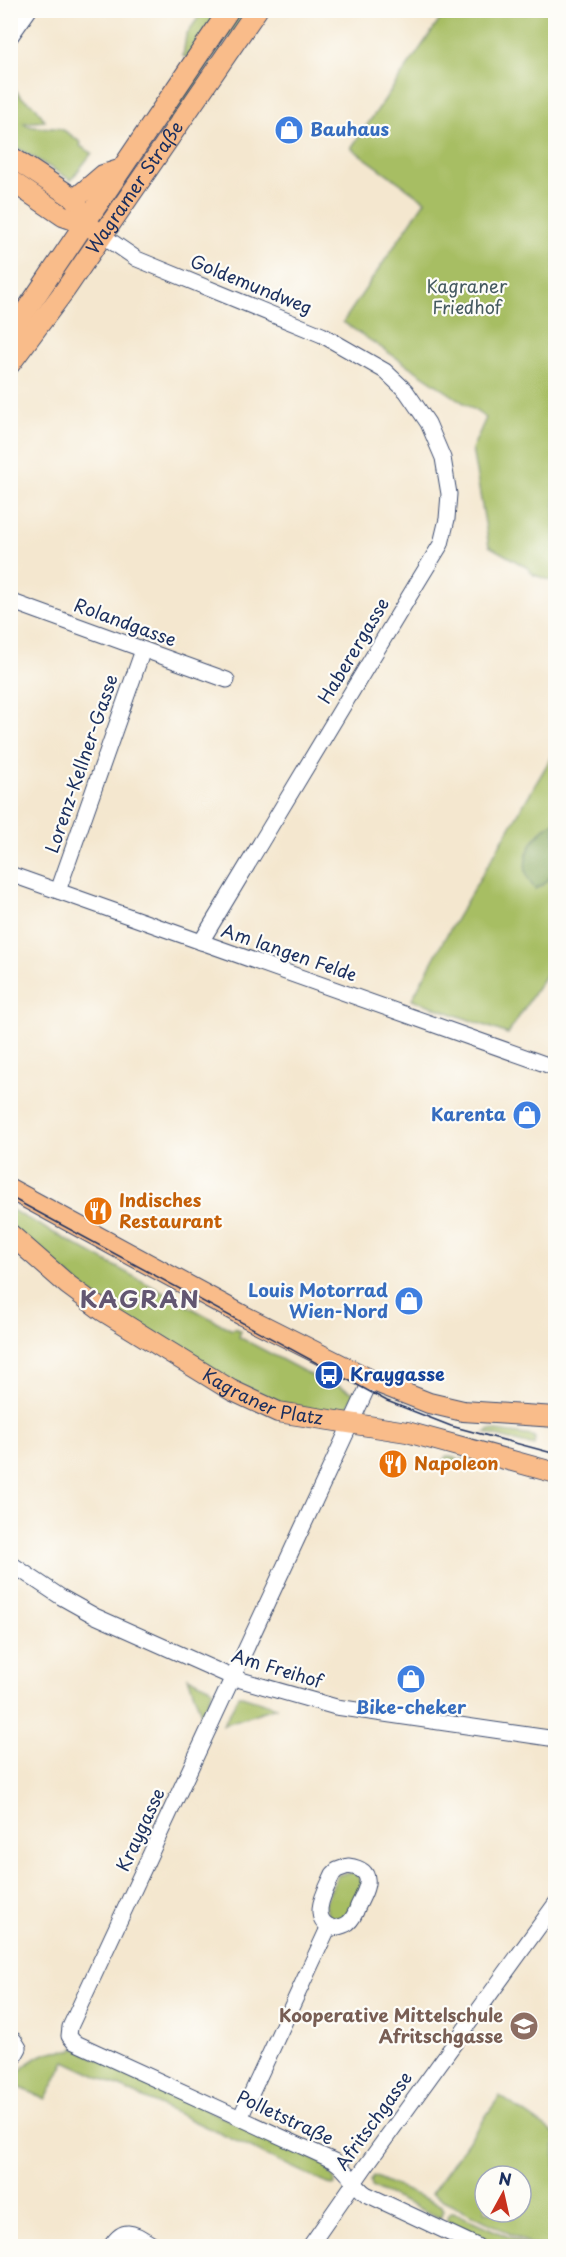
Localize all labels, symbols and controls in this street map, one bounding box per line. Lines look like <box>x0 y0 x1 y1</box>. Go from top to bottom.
shop icon: Bauhaus <box>273 114 305 146</box>
street label: Wagramer Straße <box>78 115 189 259</box>
place label: Bauhaus <box>310 115 389 142</box>
street label: Goldemundweg <box>186 247 317 320</box>
park label: Kagraner Friedhof <box>427 272 508 320</box>
street label: Rolandgasse <box>71 591 180 653</box>
street label: Haberergasse <box>310 592 395 708</box>
street label: Lorenz-Kellner-Gasse <box>37 670 124 857</box>
street label: Am langen Felde <box>218 916 361 987</box>
shop icon: Karenta <box>511 1099 543 1131</box>
place label: Karenta <box>431 1100 506 1127</box>
place label: Indisches Restaurant <box>119 1186 223 1234</box>
restaurant icon: Indisches Restaurant <box>82 1195 114 1227</box>
place label: Louis Motorrad Wien-Nord <box>248 1276 388 1324</box>
district label: KAGRAN <box>80 1280 200 1316</box>
shop icon: Louis Motorrad Wien-Nord <box>393 1285 425 1317</box>
bus stop icon: Kraygasse <box>313 1359 345 1391</box>
place label: Kraygasse <box>350 1360 445 1387</box>
street label: Kagraner Platz <box>198 1361 325 1431</box>
restaurant icon: Napoleon <box>377 1448 409 1480</box>
place label: Napoleon <box>414 1449 498 1476</box>
street label: Am Freihof <box>228 1641 328 1695</box>
shop icon: Bike-cheker <box>395 1663 427 1695</box>
place label: Bike-cheker <box>356 1693 467 1720</box>
street label: Kraygasse <box>108 1783 171 1876</box>
place label: Kooperative Mittelschule Afritschgasse <box>279 2001 503 2049</box>
school or university icon: Kooperative Mittelschule Afritschgasse <box>508 2010 540 2042</box>
street label: Afritschgasse <box>328 2065 418 2175</box>
street label: Polletstraße <box>233 2082 339 2151</box>
north arrow <box>473 2164 533 2224</box>
text: N <box>497 2165 513 2191</box>

